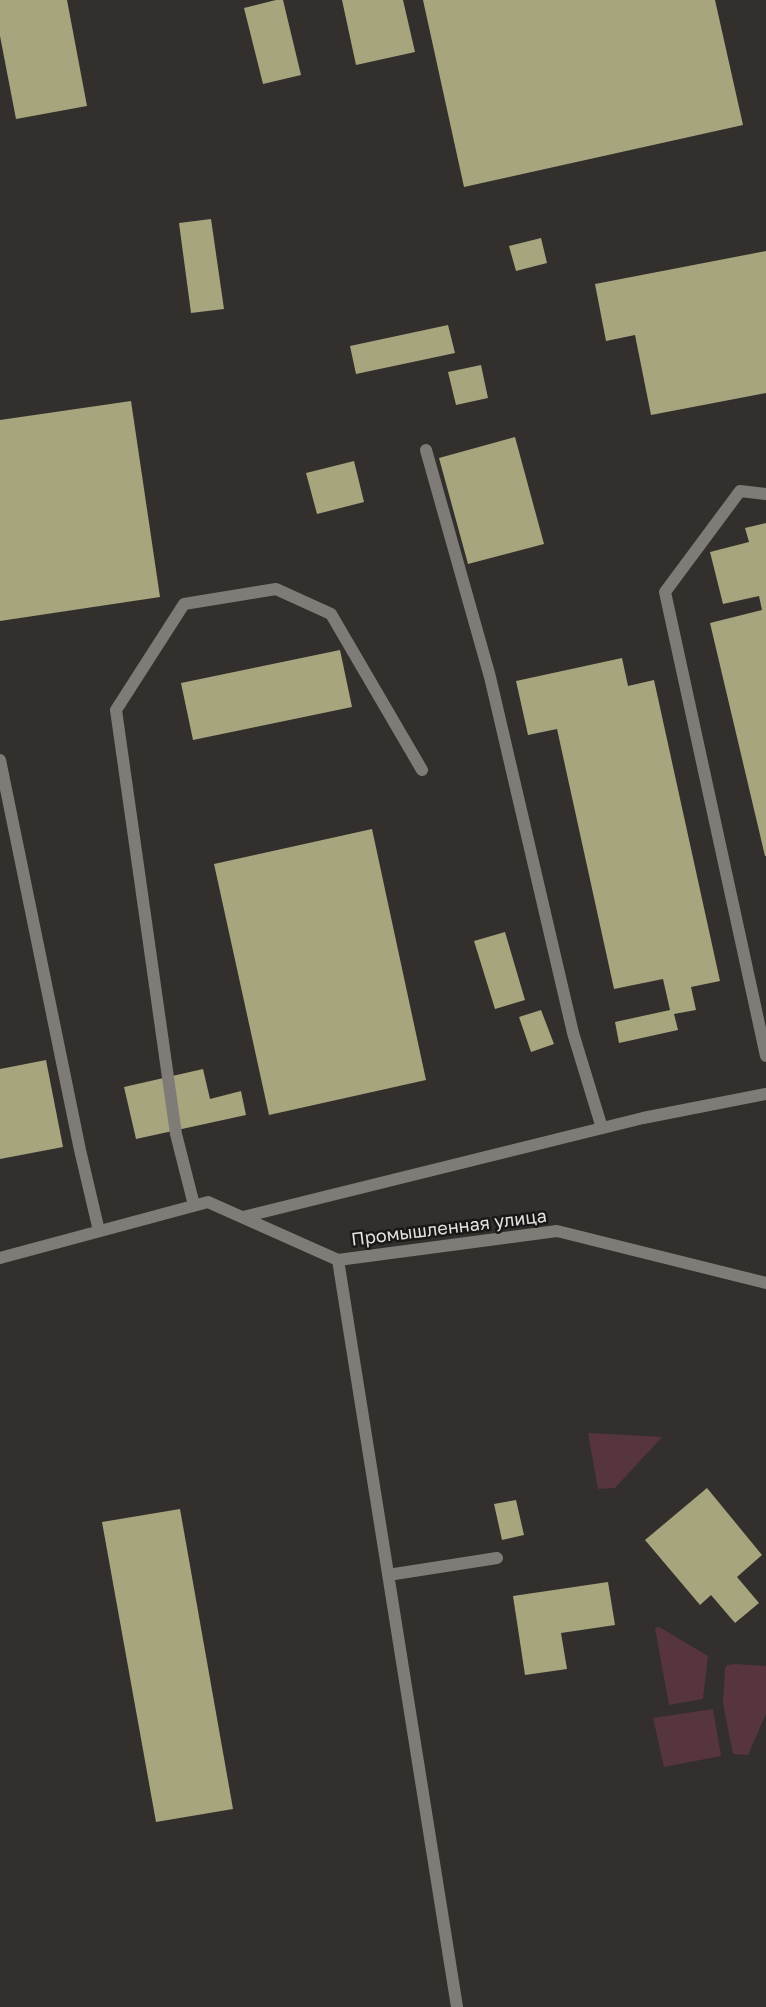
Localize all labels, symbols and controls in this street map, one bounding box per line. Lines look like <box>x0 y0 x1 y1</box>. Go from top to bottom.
street label: Промышленная улица <box>350 1205 548 1251</box>

